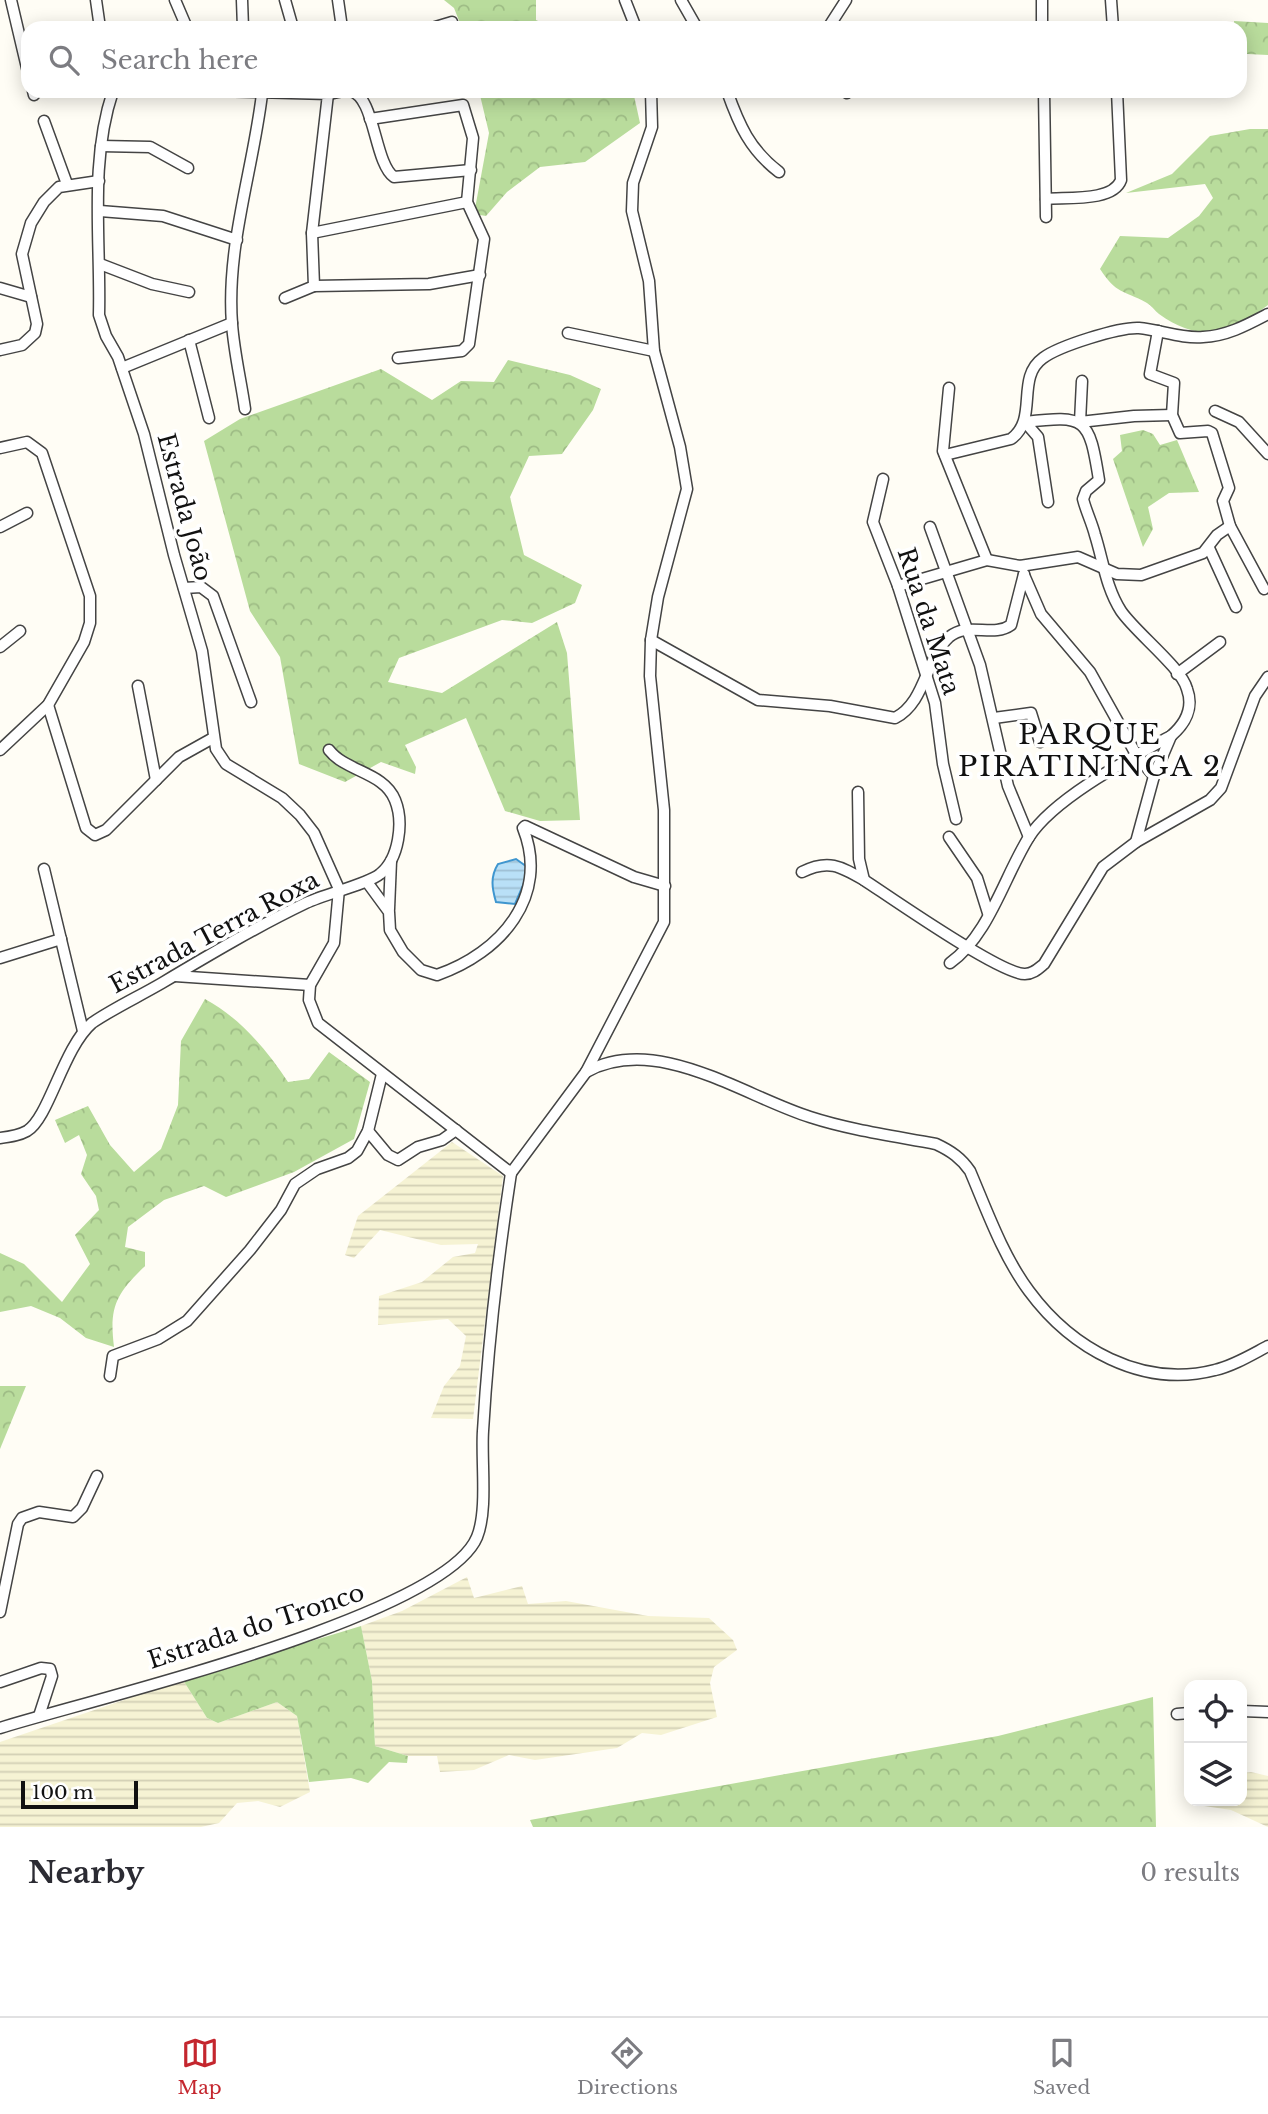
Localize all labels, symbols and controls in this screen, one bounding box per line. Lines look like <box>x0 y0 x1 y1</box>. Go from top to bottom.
search box <box>21 21 1247 98</box>
icon: search <box>45 41 83 79</box>
text: Search here <box>101 44 258 76</box>
street label: Estrada João <box>151 430 219 584</box>
street label: Rua da Mata <box>892 544 967 699</box>
district label: PARQUE PIRATININGA 2 <box>958 717 1222 784</box>
street label: Estrada Terra Roxa <box>105 864 324 999</box>
street label: Estrada do Tronco <box>144 1577 368 1675</box>
map controls <box>1184 1680 1247 1806</box>
button: locate <box>1184 1680 1247 1743</box>
button: layers <box>1184 1743 1247 1806</box>
scale bar <box>21 1778 138 1810</box>
text: 100 m <box>32 1781 93 1804</box>
text: Nearby <box>28 1854 144 1891</box>
text: 0 results <box>1141 1859 1240 1887</box>
tab: Map <box>178 2034 222 2099</box>
tab: Directions <box>577 2034 678 2099</box>
tab: Saved <box>1033 2034 1090 2099</box>

